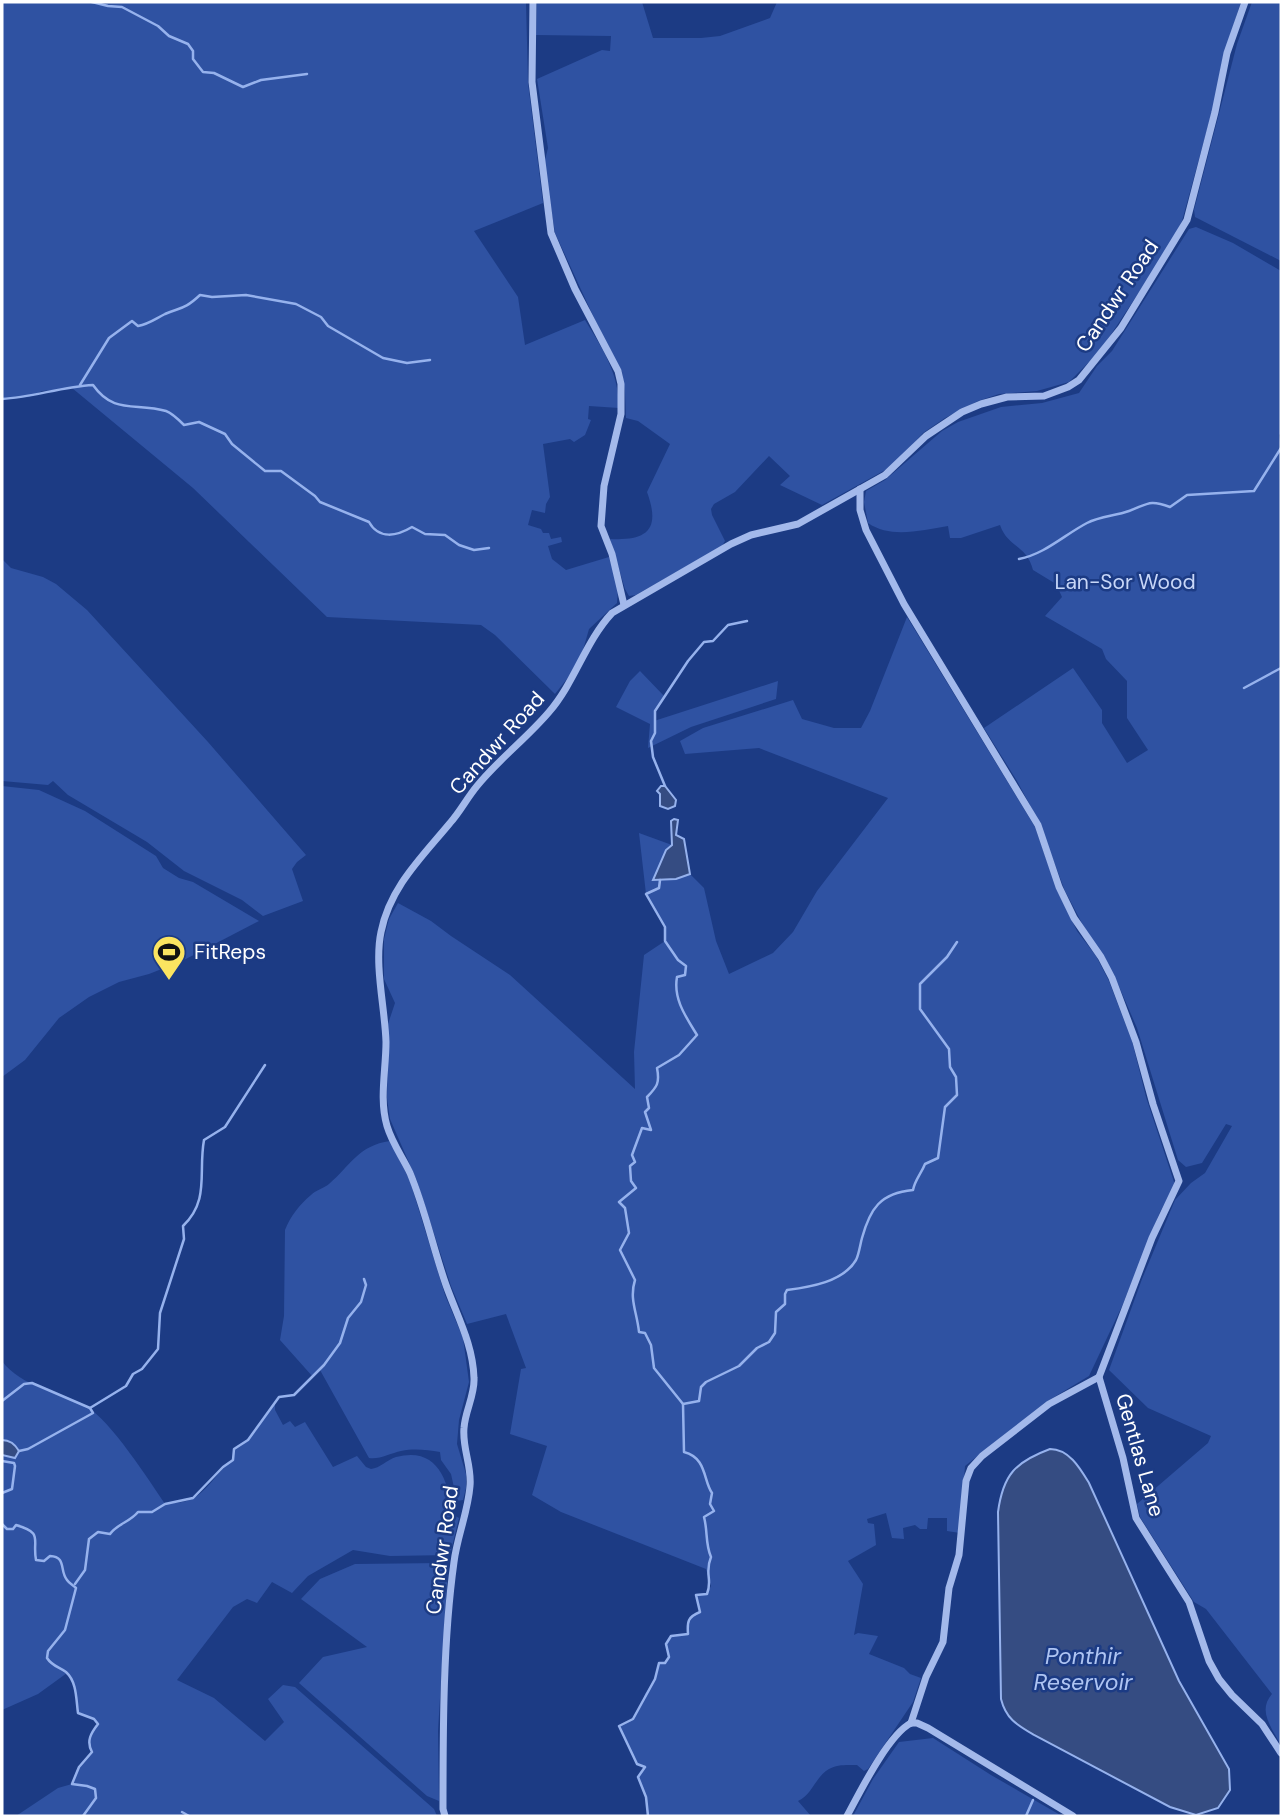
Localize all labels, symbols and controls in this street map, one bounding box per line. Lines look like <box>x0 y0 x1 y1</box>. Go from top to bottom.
street label: Candwr Road <box>1069 234 1165 358</box>
park label: Lan-Sor Wood <box>1054 568 1196 596</box>
street label: Candwr Road <box>443 685 551 801</box>
sports icon: FitReps <box>150 933 188 982</box>
place label: FitReps <box>194 938 266 966</box>
street label: Gentlas Lane <box>1109 1390 1171 1520</box>
street label: Candwr Road <box>419 1484 465 1616</box>
water label: Ponthir Reservoir <box>1033 1641 1134 1697</box>

